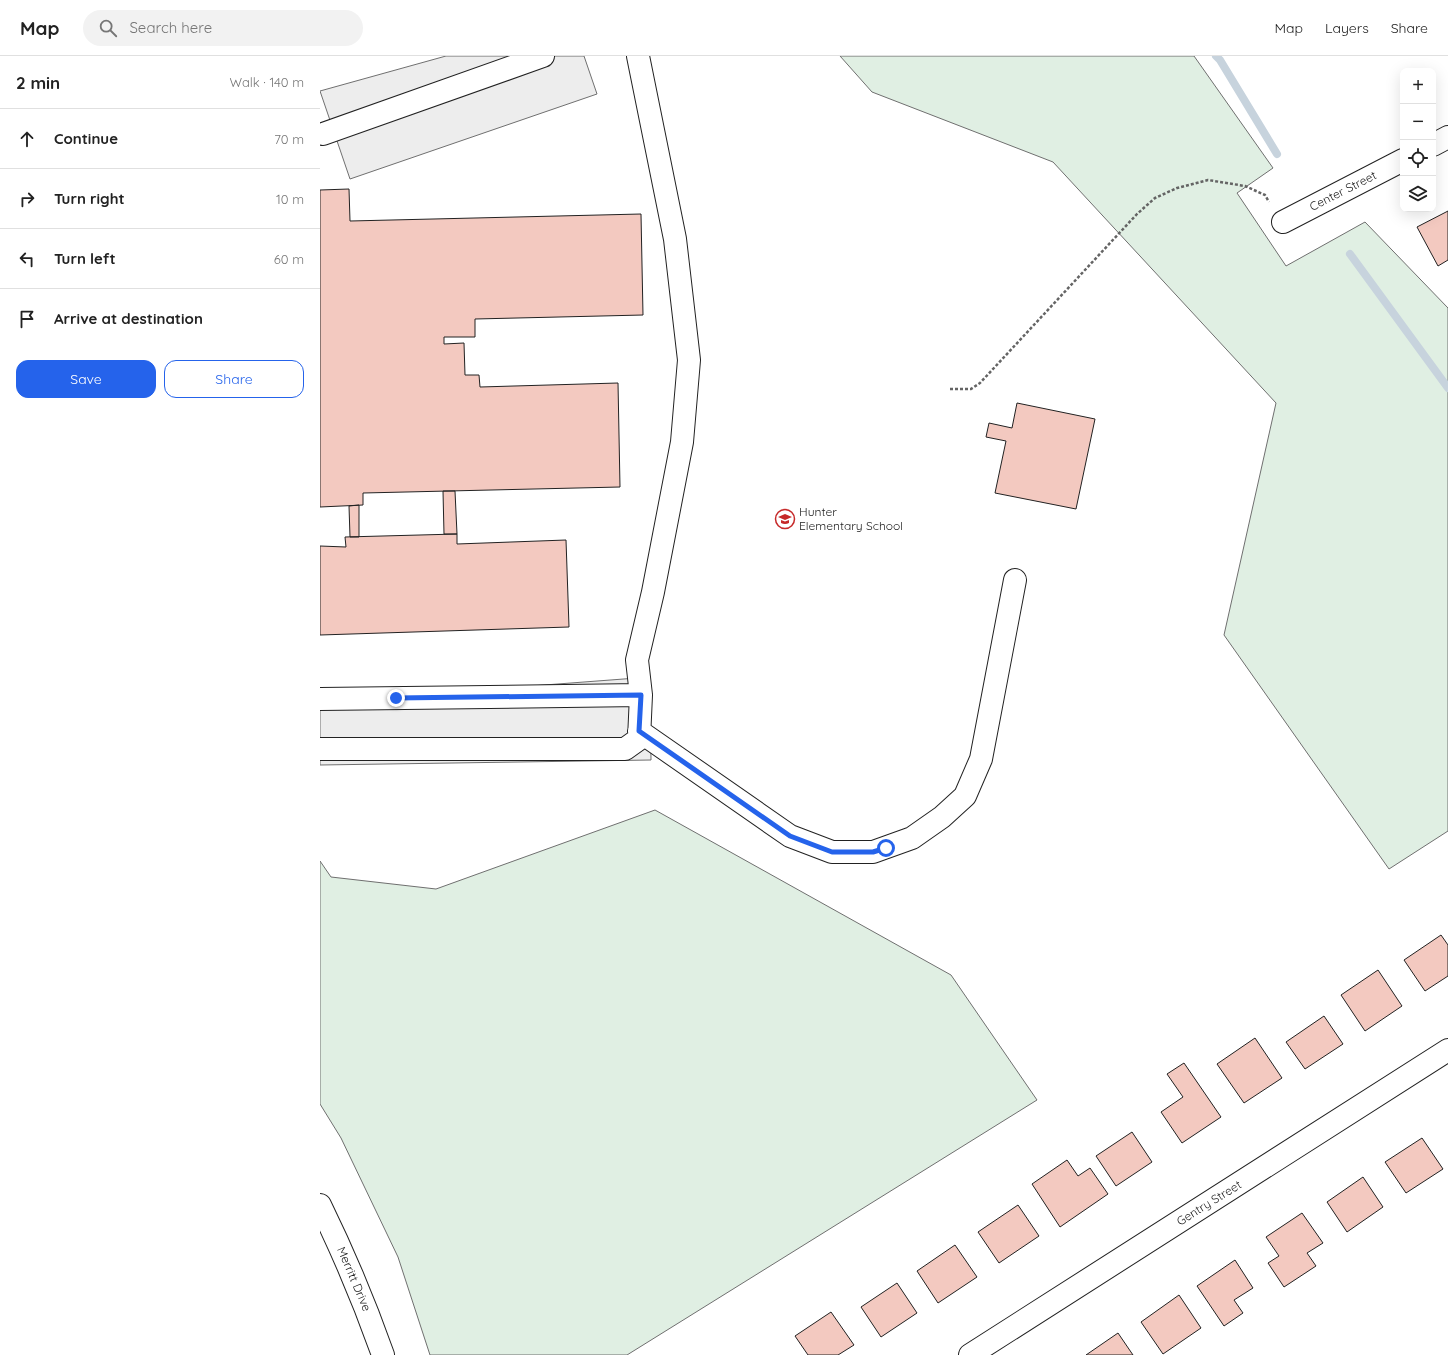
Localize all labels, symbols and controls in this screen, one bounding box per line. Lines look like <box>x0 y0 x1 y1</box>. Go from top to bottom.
search box <box>83 10 363 46</box>
text: Map <box>20 16 59 40</box>
icon: search <box>97 17 119 39</box>
text: Search here <box>129 18 212 37</box>
text: Map <box>1274 19 1303 37</box>
text: Layers <box>1325 19 1369 37</box>
text: Share <box>1391 19 1428 37</box>
map controls <box>1400 68 1436 212</box>
button: + <box>1400 68 1436 104</box>
text: 2 min <box>16 72 60 93</box>
text: Walk · 140 m <box>229 74 304 90</box>
button: − <box>1400 104 1436 140</box>
icon: ahead <box>16 128 38 150</box>
text: Continue <box>54 129 118 148</box>
text: 70 m <box>274 131 304 147</box>
button: locate <box>1400 140 1436 176</box>
street label: Center Street <box>1307 167 1379 214</box>
button: layers <box>1400 176 1436 212</box>
icon: right <box>16 188 38 210</box>
text: Turn right <box>54 189 125 208</box>
text: 10 m <box>276 191 304 207</box>
icon: left <box>16 248 38 270</box>
text: Turn left <box>54 249 116 268</box>
text: 60 m <box>274 251 304 267</box>
icon: arrive <box>16 308 38 330</box>
text: Arrive at destination <box>54 309 203 328</box>
button: Save <box>16 360 156 398</box>
button: Share <box>164 360 304 398</box>
place label: Hunter Elementary School <box>799 504 903 533</box>
school or university icon: Hunter Elementary School <box>774 508 796 530</box>
route end <box>387 689 405 707</box>
route start <box>877 839 895 857</box>
street label: Gentry Street <box>1174 1177 1244 1228</box>
street label: Merritt Drive <box>334 1244 375 1314</box>

